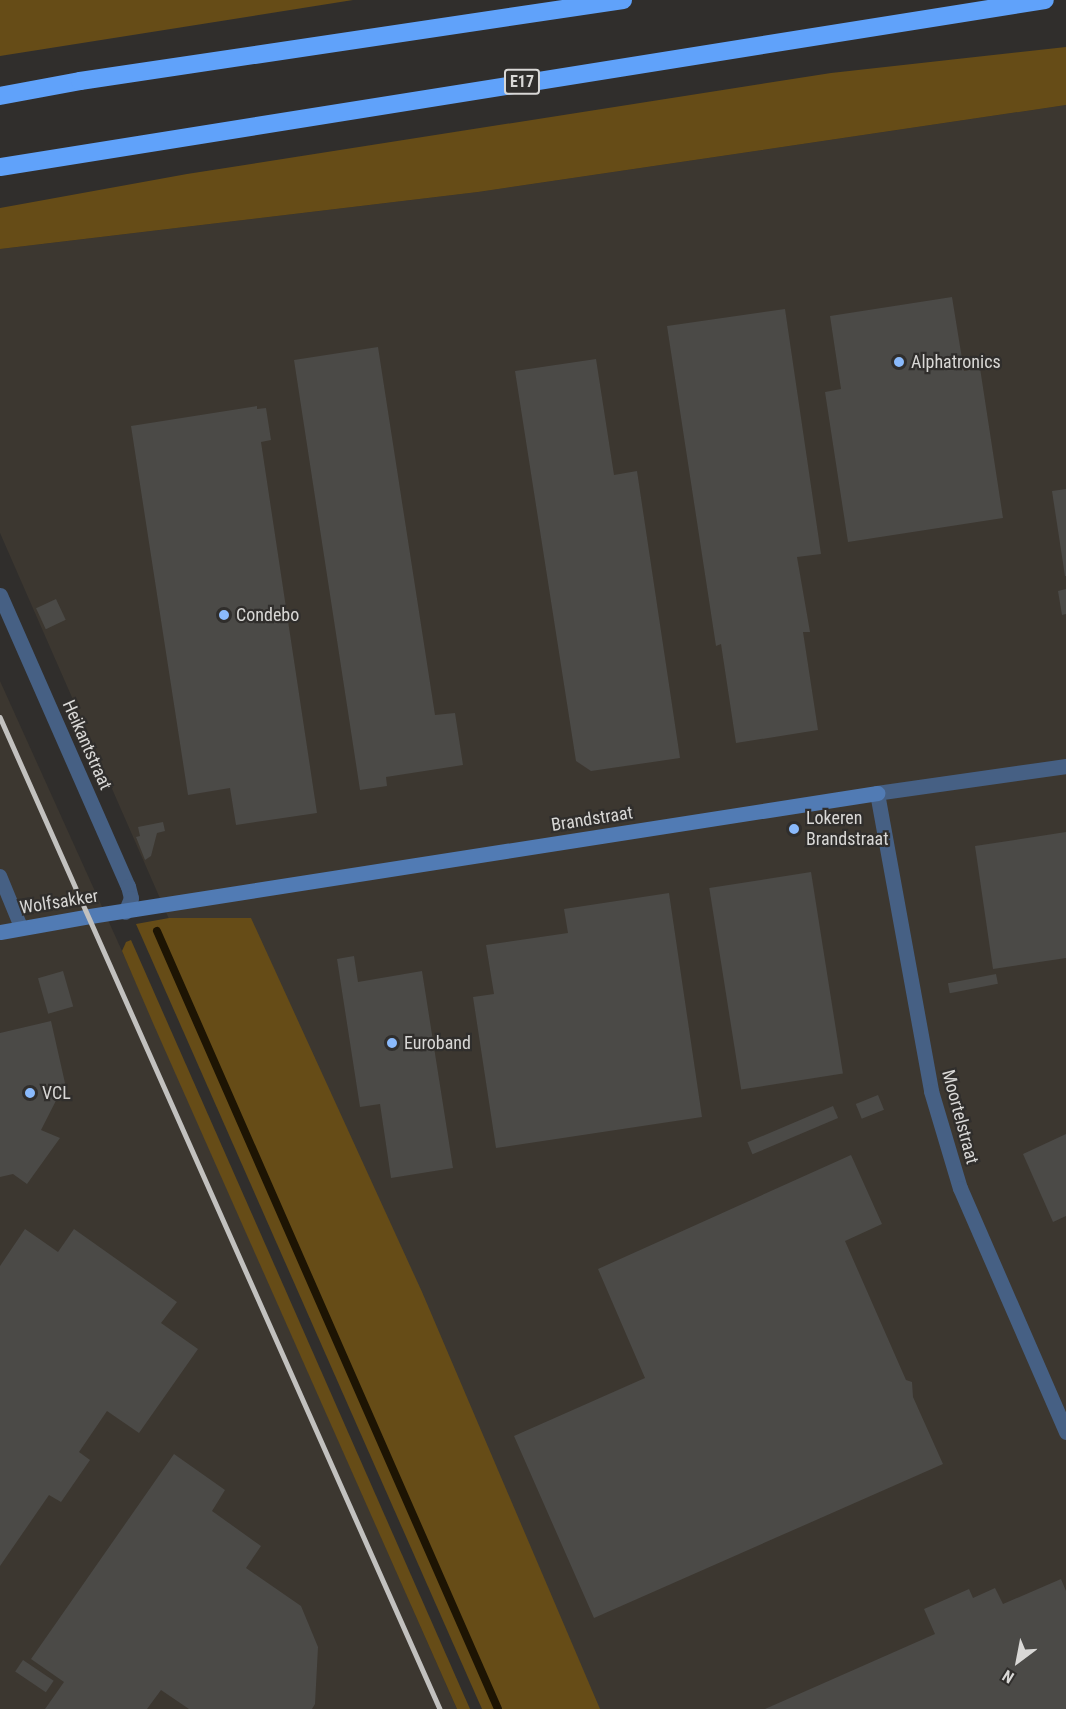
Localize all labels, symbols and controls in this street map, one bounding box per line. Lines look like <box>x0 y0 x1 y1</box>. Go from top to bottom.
road number: E17 <box>502 69 542 95</box>
place label: Alphatronics <box>911 351 1001 373</box>
marker: Alphatronics <box>892 355 906 369</box>
place label: Condebo <box>236 604 299 626</box>
marker: Condebo <box>217 608 231 622</box>
street label: Heikantstraat <box>58 697 116 793</box>
street label: Brandstraat <box>550 802 634 836</box>
place label: Lokeren Brandstraat <box>806 808 888 850</box>
marker: Lokeren Brandstraat <box>787 822 801 836</box>
street label: Wolfsakker <box>18 885 100 919</box>
place label: Euroband <box>404 1032 471 1054</box>
marker: Euroband <box>385 1036 399 1050</box>
street label: Moortelstraat <box>937 1067 983 1167</box>
place label: VCL <box>42 1082 71 1104</box>
marker: VCL <box>23 1086 37 1100</box>
north arrow <box>988 1631 1048 1691</box>
text: N <box>999 1666 1017 1687</box>

